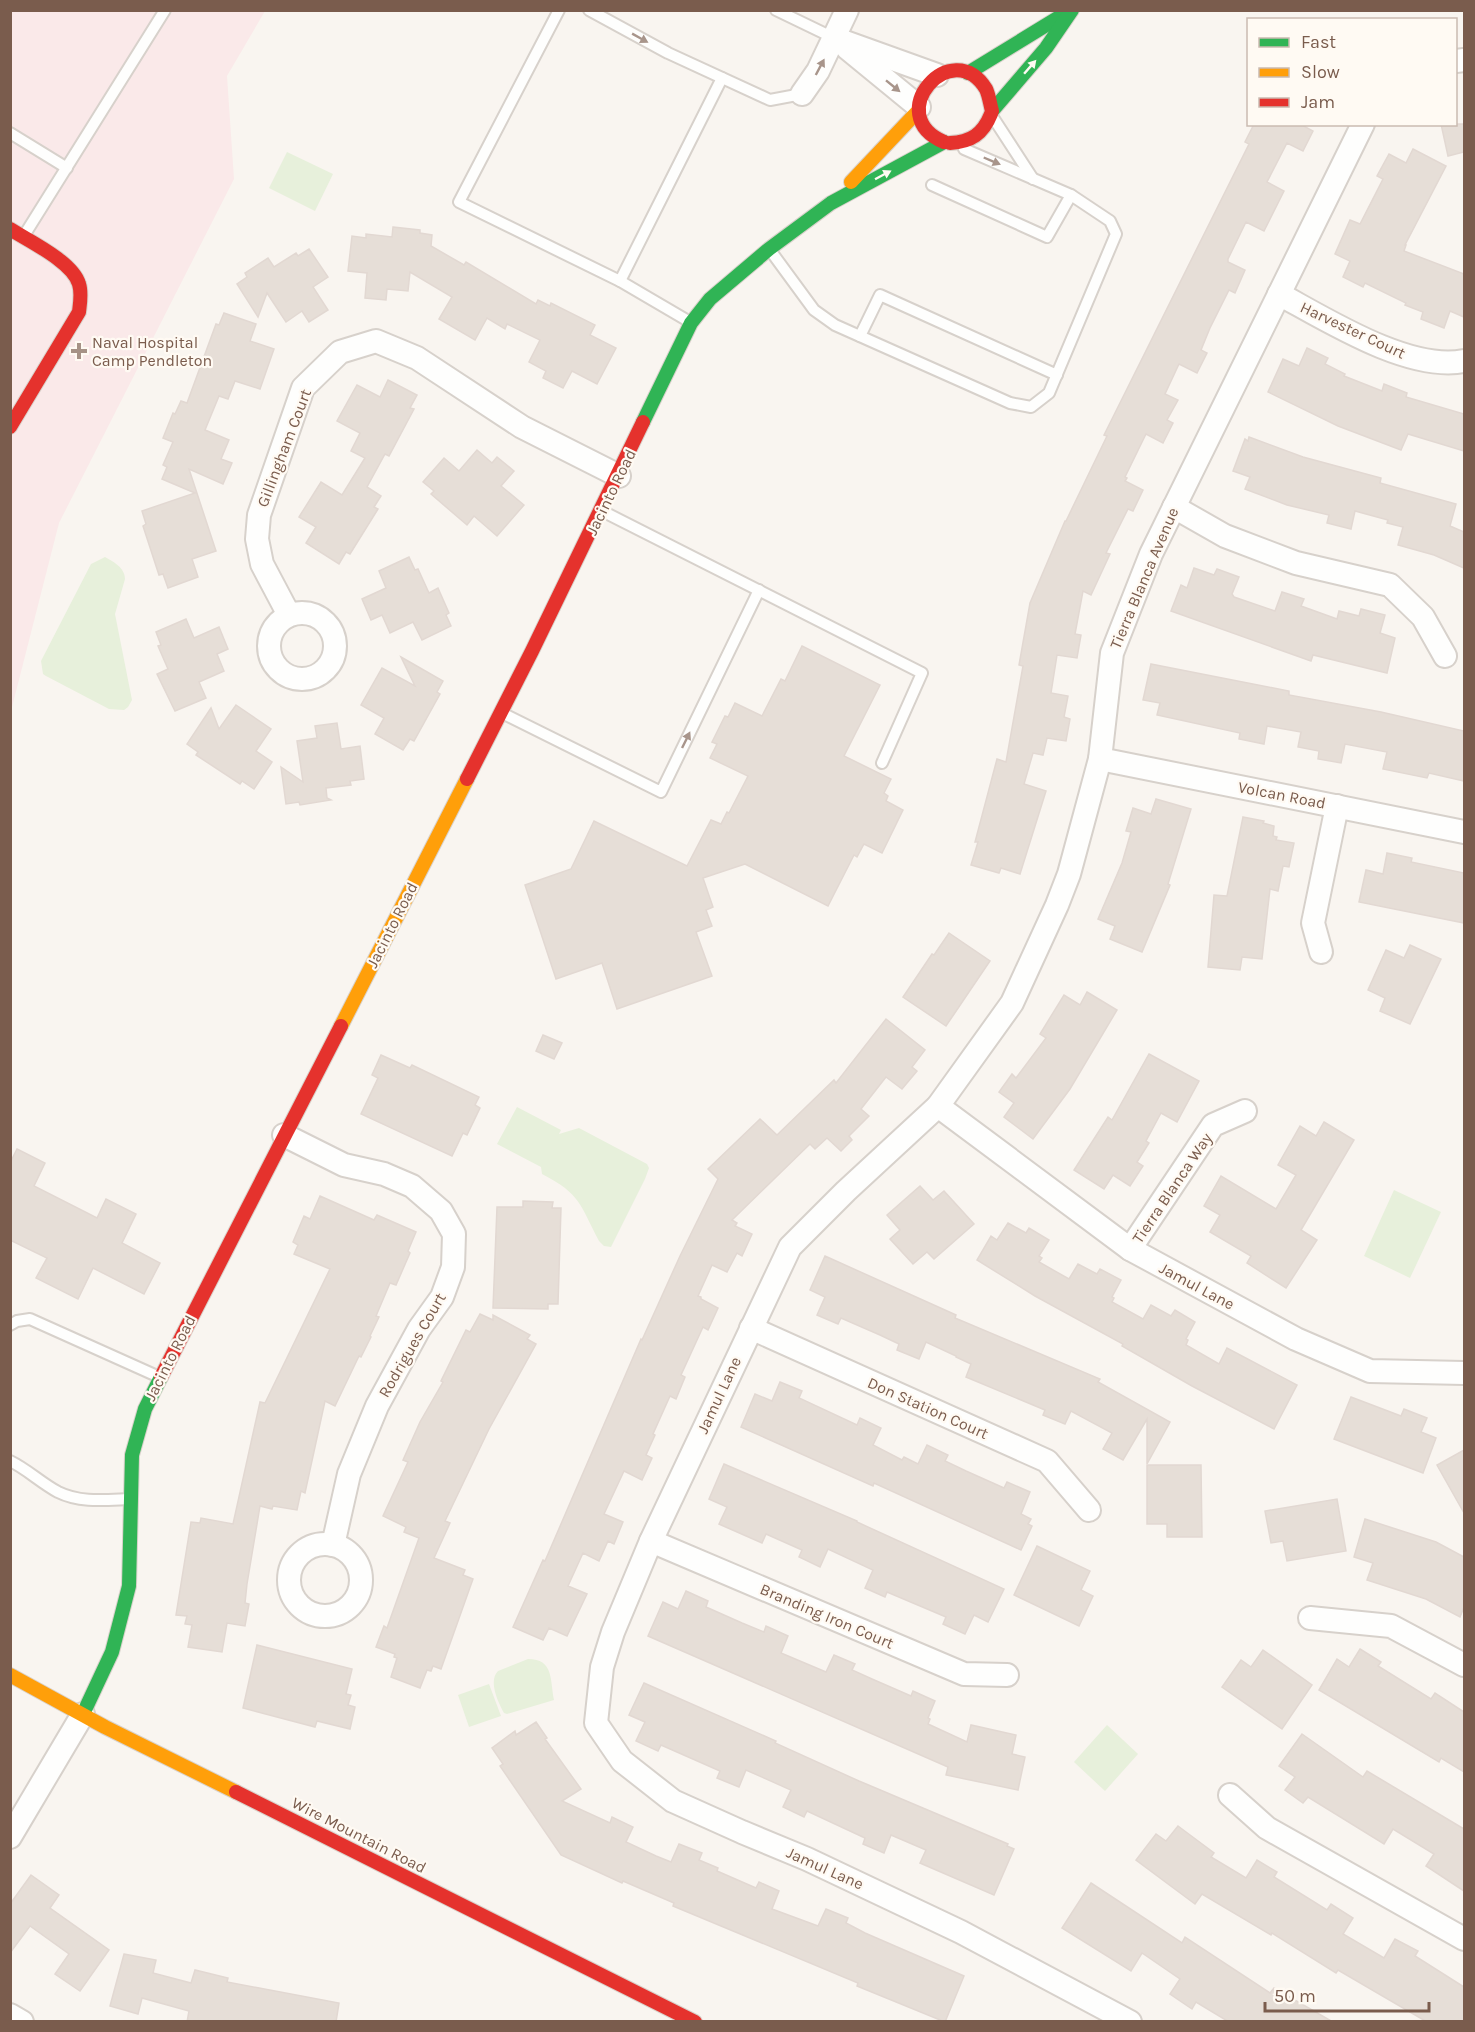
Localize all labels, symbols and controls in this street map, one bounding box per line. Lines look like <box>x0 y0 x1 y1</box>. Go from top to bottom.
legend <box>1247 18 1457 126</box>
text: Fast <box>1301 31 1336 53</box>
one-way arrow <box>632 33 649 43</box>
one-way arrow <box>815 58 825 75</box>
one-way arrow <box>1023 60 1036 75</box>
text: Slow <box>1301 61 1340 83</box>
one-way arrow <box>885 79 901 92</box>
text: Jam <box>1301 91 1335 113</box>
one-way arrow <box>983 156 1001 166</box>
one-way arrow <box>875 170 892 180</box>
street label: Harvester Court <box>1297 297 1409 363</box>
place label: Naval Hospital Camp Pendleton <box>92 333 212 370</box>
marker: Naval Hospital Camp Pendleton <box>70 342 88 360</box>
street label: Gillingham Court <box>253 386 315 510</box>
street label: Jacinto Road <box>582 446 640 538</box>
street label: Tierra Blanca Avenue <box>1106 505 1182 651</box>
one-way arrow <box>682 731 691 748</box>
street label: Volcan Road <box>1236 777 1328 813</box>
street label: Jacinto Road <box>362 879 422 971</box>
street label: Tierra Blanca Way <box>1128 1129 1216 1247</box>
street label: Jamul Lane <box>1156 1258 1238 1314</box>
street label: Rodrigues Court <box>374 1289 450 1401</box>
street label: Jacinto Road <box>140 1312 200 1404</box>
street label: Jamul Lane <box>693 1354 745 1436</box>
street label: Don Station Court <box>865 1373 991 1443</box>
street label: Branding Iron Court <box>757 1579 897 1653</box>
street label: Wire Mountain Road <box>289 1793 429 1877</box>
street label: Jamul Lane <box>784 1843 866 1893</box>
scale bar <box>1265 1975 1428 2013</box>
text: 50 m <box>1274 1985 1316 2007</box>

